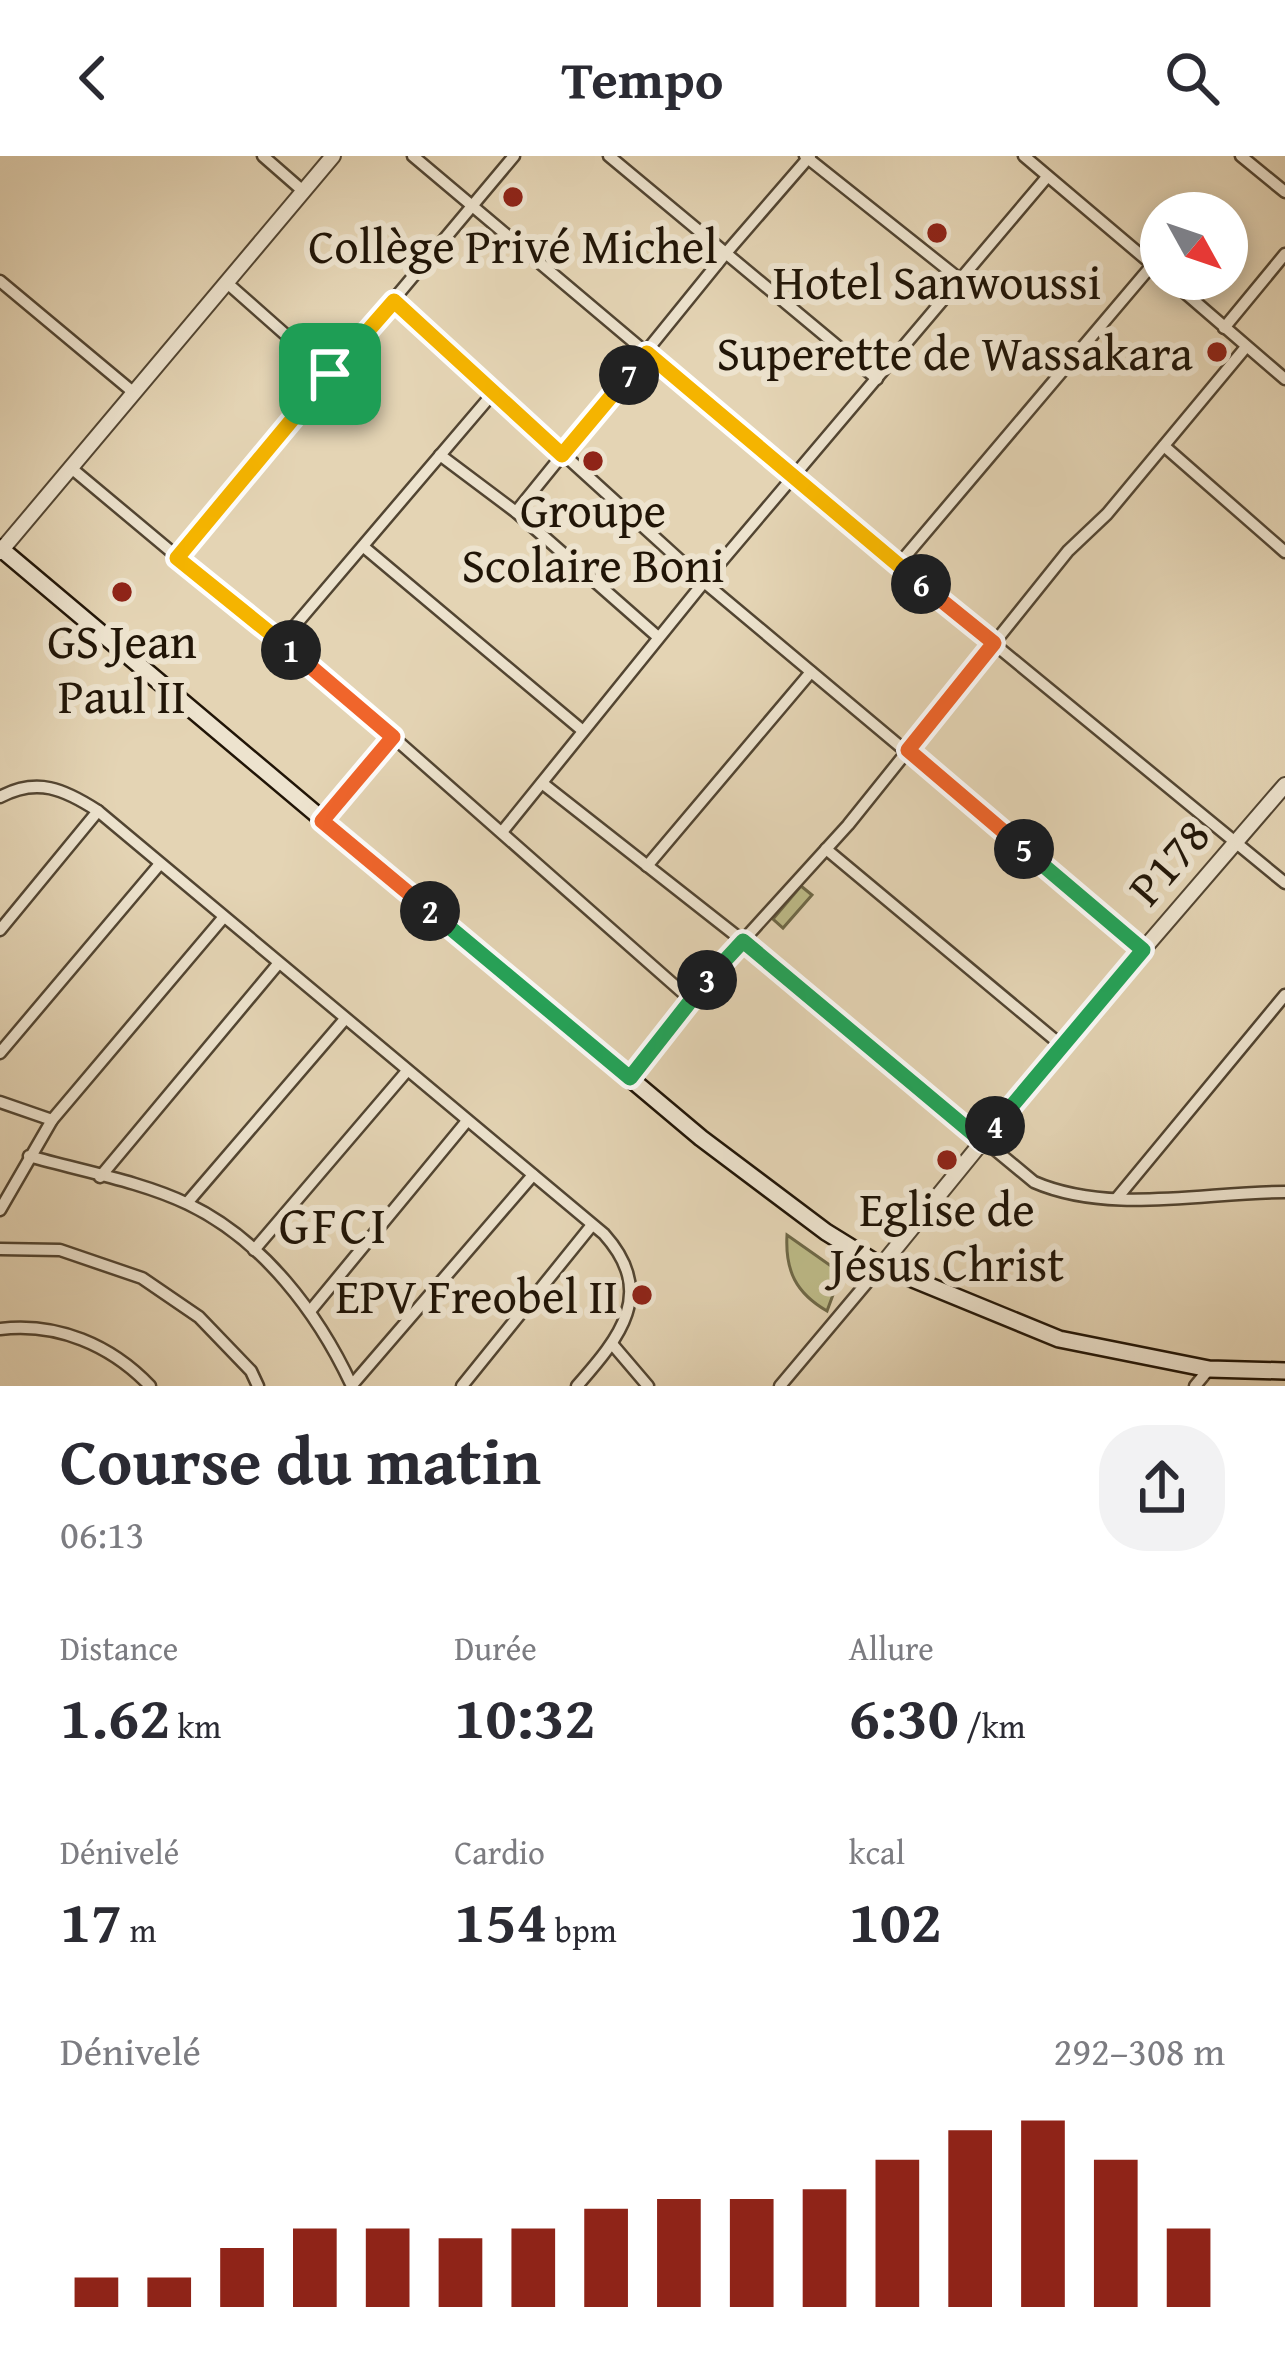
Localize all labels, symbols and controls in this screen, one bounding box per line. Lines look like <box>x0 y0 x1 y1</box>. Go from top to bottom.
text: Tempo <box>562 39 724 118</box>
icon: back <box>60 45 126 111</box>
icon: search <box>1159 45 1225 111</box>
marker: Collège Privé Michel <box>500 184 526 210</box>
north arrow <box>1140 192 1248 300</box>
map controls <box>1140 192 1248 300</box>
place label: Collège Privé Michel <box>308 210 718 281</box>
marker: Hotel Sanwoussi <box>924 220 950 246</box>
place label: Hotel Sanwoussi <box>773 246 1101 317</box>
place label: Superette de Wassakara <box>716 317 1193 388</box>
pin <box>279 323 381 425</box>
marker: Superette de Wassakara <box>1204 339 1230 365</box>
icon: arrive <box>297 341 363 407</box>
pin: 7 <box>599 345 659 405</box>
text: 7 <box>620 351 638 399</box>
marker: Groupe Scolaire Boni <box>580 448 606 474</box>
place label: Groupe Scolaire Boni <box>461 474 725 600</box>
pin: 6 <box>891 554 951 614</box>
text: 6 <box>912 560 930 608</box>
marker: GS Jean Paul II <box>109 579 135 605</box>
place label: GS Jean Paul II <box>47 605 197 731</box>
pin: 1 <box>261 620 321 680</box>
text: 1 <box>282 626 300 674</box>
street label: P178 <box>1110 802 1226 920</box>
pin: 5 <box>994 819 1054 879</box>
text: 5 <box>1015 825 1033 873</box>
pin: 2 <box>400 881 460 941</box>
text: 2 <box>421 887 439 935</box>
pin: 3 <box>677 950 737 1010</box>
text: 3 <box>698 956 716 1004</box>
pin: 4 <box>965 1096 1025 1156</box>
text: 4 <box>986 1102 1004 1150</box>
marker: Eglise de Jésus Christ <box>934 1147 960 1173</box>
place label: Eglise de Jésus Christ <box>824 1173 1064 1299</box>
district label: GFCI <box>279 1187 389 1262</box>
place label: EPV Freobel II <box>335 1260 618 1331</box>
marker: EPV Freobel II <box>629 1282 655 1308</box>
text: Course du matin <box>60 1411 541 1508</box>
button: share <box>1099 1425 1225 1551</box>
text: 06:13 <box>60 1505 145 1562</box>
text: Distance <box>60 1624 178 1672</box>
text: Durée <box>454 1624 537 1672</box>
text: Allure <box>849 1624 934 1672</box>
text: 1.62 <box>60 1672 170 1760</box>
text: 10:32 <box>454 1672 596 1760</box>
text: 6:30 <box>849 1672 959 1760</box>
text: km <box>170 1702 221 1750</box>
text: /km <box>959 1702 1025 1750</box>
text: Dénivelé <box>60 1828 179 1876</box>
text: Cardio <box>454 1828 545 1876</box>
text: kcal <box>849 1828 905 1876</box>
text: 17 <box>60 1876 122 1964</box>
text: 154 <box>454 1876 548 1964</box>
text: 102 <box>849 1876 942 1964</box>
text: m <box>122 1906 156 1954</box>
text: bpm <box>548 1906 617 1954</box>
text: Dénivelé <box>60 2022 201 2079</box>
text: 292–308 m <box>1053 2022 1225 2079</box>

